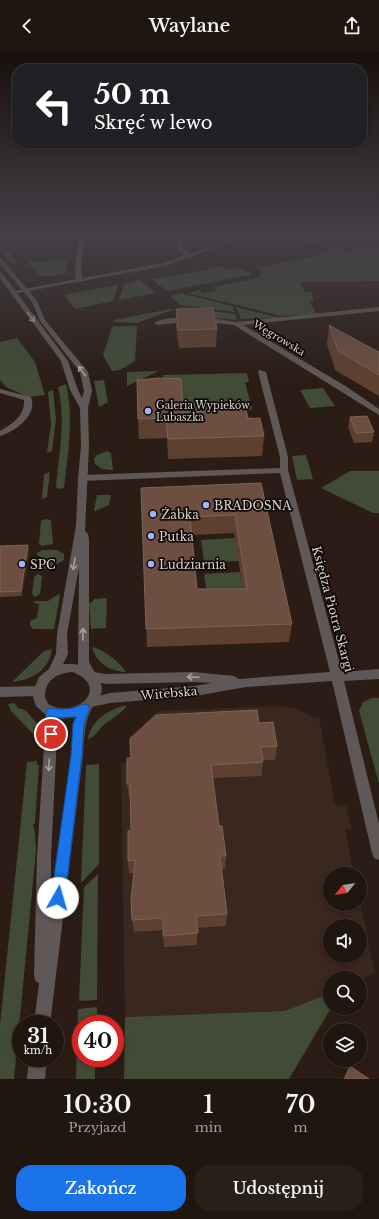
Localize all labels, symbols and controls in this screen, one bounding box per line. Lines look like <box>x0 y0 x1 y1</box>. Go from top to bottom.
icon: back <box>16 15 38 37</box>
text: Waylane <box>149 15 230 37</box>
icon: share <box>341 15 363 37</box>
text: 50 m <box>94 77 170 112</box>
icon: left <box>28 80 80 132</box>
text: Skręć w lewo <box>94 112 212 134</box>
one-way arrow <box>27 311 35 322</box>
street label: Węgrowska <box>250 317 308 359</box>
one-way arrow <box>78 366 86 377</box>
place label: Galeria Wypieków Lubaszka <box>156 399 250 424</box>
marker: Galeria Wypieków Lubaszka <box>143 406 153 416</box>
place label: BRADOSNA <box>214 498 292 513</box>
marker: BRADOSNA <box>201 500 211 510</box>
place label: Żabka <box>161 506 199 522</box>
marker: Żabka <box>148 509 158 519</box>
place label: Putka <box>159 529 194 544</box>
marker: Putka <box>146 531 156 541</box>
street label: Księdza Piotra Skargi <box>309 544 357 674</box>
place label: SPC <box>30 557 56 572</box>
one-way arrow <box>70 557 78 570</box>
place label: Ludziarnia <box>159 557 226 572</box>
marker: SPC <box>17 559 27 569</box>
marker: Ludziarnia <box>146 559 156 569</box>
one-way arrow <box>79 628 87 641</box>
one-way arrow <box>187 673 200 681</box>
street label: Witebska <box>139 683 198 703</box>
pin <box>34 717 68 751</box>
icon: arrive <box>40 723 62 745</box>
one-way arrow <box>45 758 52 771</box>
north arrow <box>323 867 367 911</box>
map controls <box>323 867 367 1067</box>
position arrow <box>37 877 79 919</box>
button: sound <box>323 919 367 963</box>
button: search <box>323 971 367 1015</box>
speed limit sign: 40 <box>72 1015 124 1067</box>
button: layers <box>323 1023 367 1067</box>
text: 31 <box>27 1024 49 1048</box>
text: km/h <box>24 1044 52 1057</box>
text: 10:30 <box>63 1090 131 1119</box>
text: 1 <box>203 1090 214 1119</box>
text: 70 <box>286 1090 316 1119</box>
text: Przyjazd <box>68 1119 126 1136</box>
text: min <box>195 1119 222 1136</box>
text: m <box>294 1119 308 1136</box>
button: Zakończ <box>16 1165 186 1211</box>
button: Udostępnij <box>194 1165 363 1211</box>

